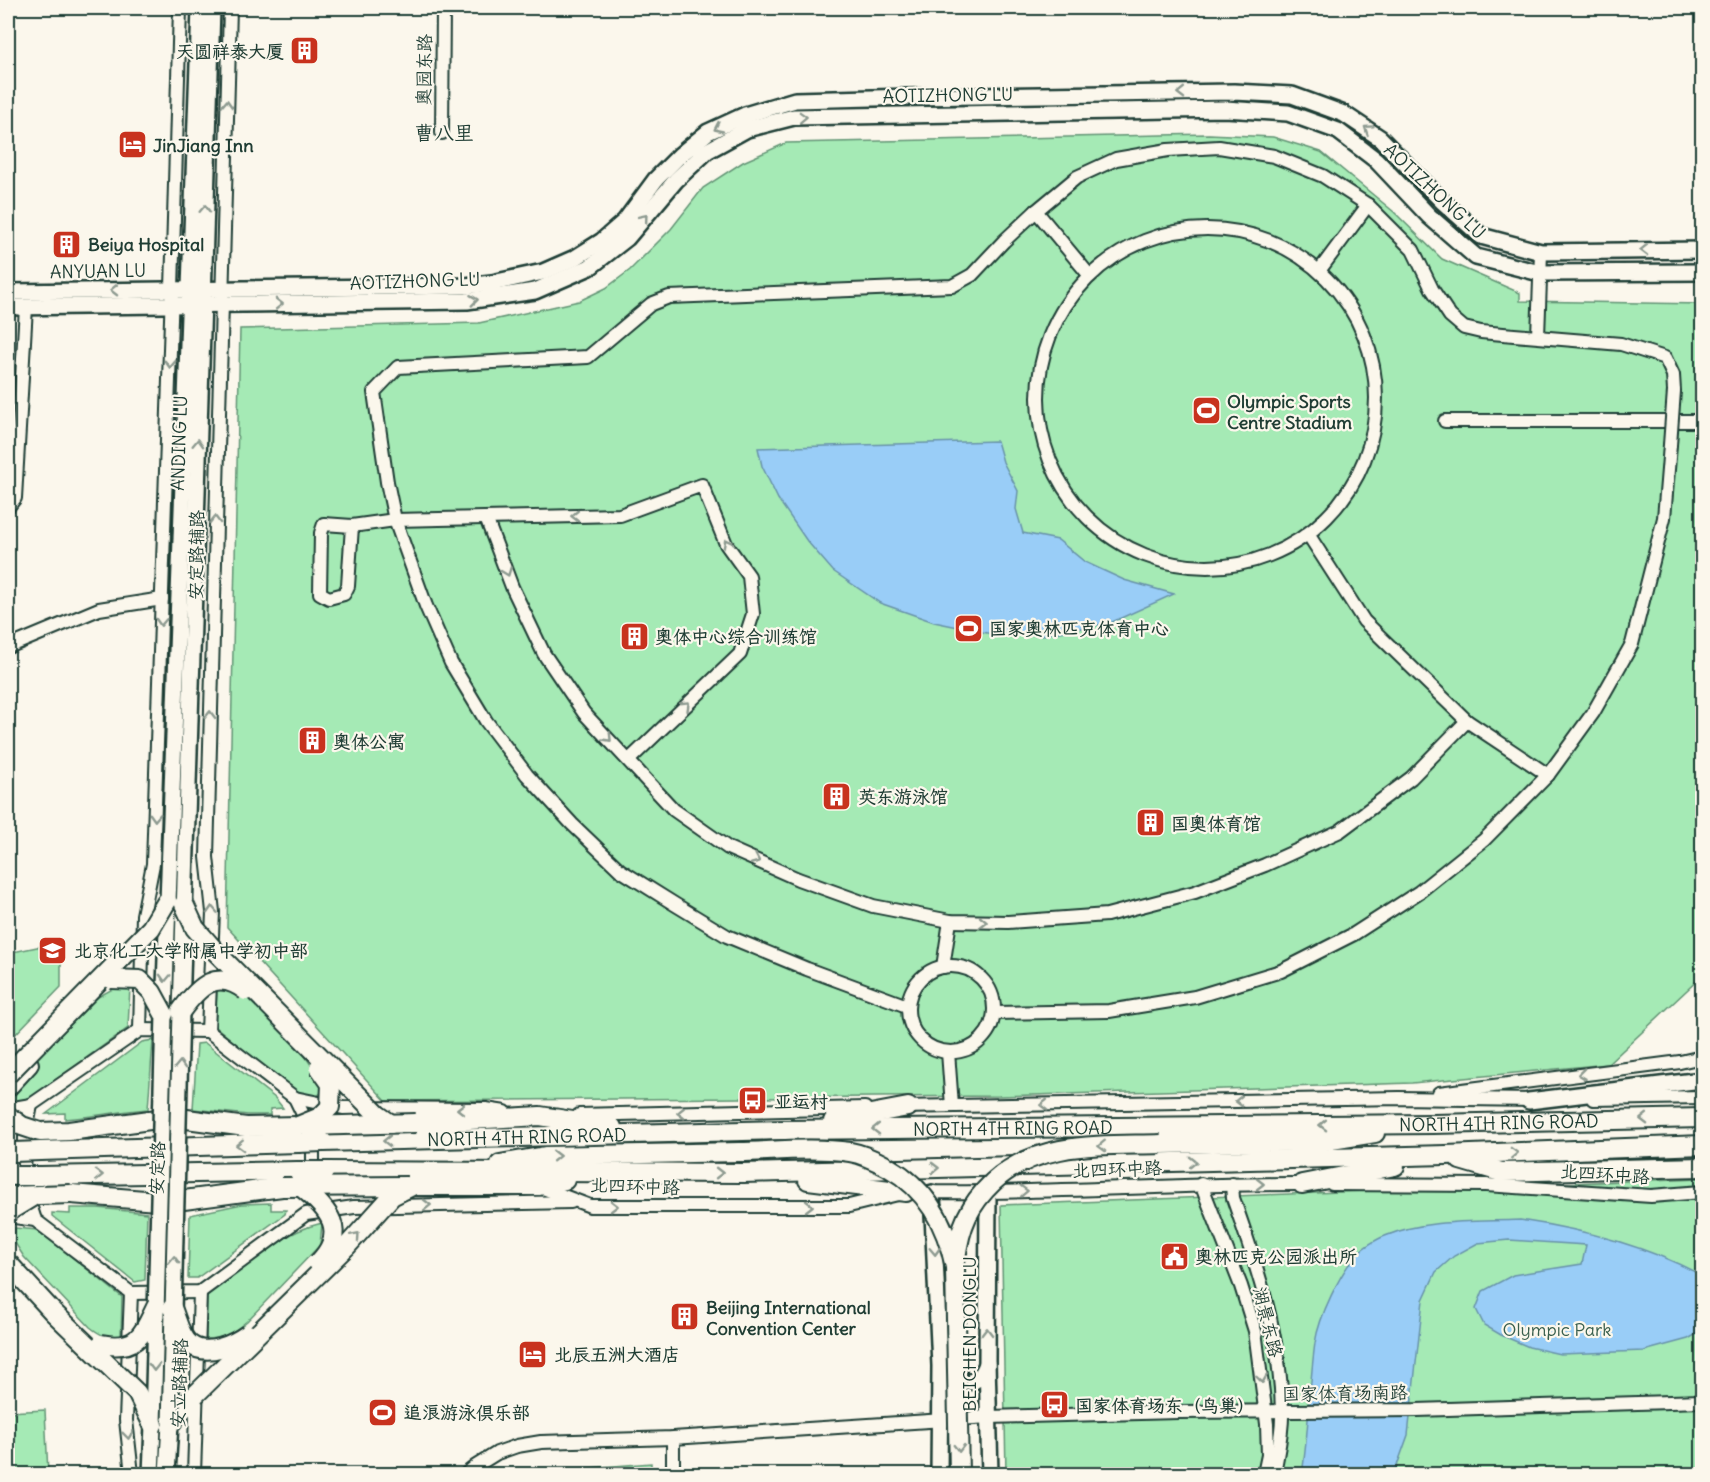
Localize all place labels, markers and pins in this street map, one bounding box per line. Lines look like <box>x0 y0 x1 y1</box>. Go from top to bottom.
building icon: 天圆祥泰大厦 <box>289 35 321 67</box>
place label: 天圆祥泰大厦 <box>176 40 284 63</box>
hotel icon: JinJiang Inn <box>116 129 148 161</box>
place label: JinJiang Inn <box>153 134 254 157</box>
building icon: Beiya Hospital <box>51 228 83 260</box>
place label: Beiya Hospital <box>88 233 204 256</box>
place label: Olympic Sports Centre Stadium <box>1227 390 1352 434</box>
sports icon: Olympic Sports Centre Stadium <box>1190 395 1222 427</box>
sports icon: 国家奥林匹克体育中心 <box>952 612 984 644</box>
place label: 国家奥林匹克体育中心 <box>989 617 1169 640</box>
building icon: 奥体中心综合训练馆 <box>618 620 650 652</box>
place label: 奥体中心综合训练馆 <box>655 625 817 648</box>
building icon: 奥体公寓 <box>296 725 328 757</box>
place label: 奥体公寓 <box>333 730 405 753</box>
building icon: 英东游泳馆 <box>821 780 853 812</box>
place label: 英东游泳馆 <box>858 785 948 808</box>
building icon: 国奥体育馆 <box>1134 807 1166 839</box>
place label: 国奥体育馆 <box>1171 812 1261 835</box>
school or university icon: 北京化工大学附属中学初中部 <box>37 934 69 966</box>
place label: 北京化工大学附属中学初中部 <box>74 939 308 962</box>
bus stop icon: 亚运村 <box>737 1085 769 1117</box>
place label: 亚运村 <box>774 1090 828 1113</box>
public building icon: 奥林匹克公园派出所 <box>1158 1240 1190 1272</box>
place label: 奥林匹克公园派出所 <box>1195 1245 1357 1268</box>
place label: Beijing International Convention Center <box>706 1296 871 1340</box>
building icon: Beijing International Convention Center <box>669 1301 701 1333</box>
hotel icon: 北辰五洲大酒店 <box>517 1338 549 1370</box>
place label: 北辰五洲大酒店 <box>554 1343 680 1366</box>
bus stop icon: 国家体育场东（鸟巢） <box>1038 1389 1070 1421</box>
place label: 国家体育场东（鸟巢） <box>1075 1394 1255 1417</box>
sports icon: 追浪游泳俱乐部 <box>367 1396 399 1428</box>
place label: 追浪游泳俱乐部 <box>404 1401 530 1424</box>

